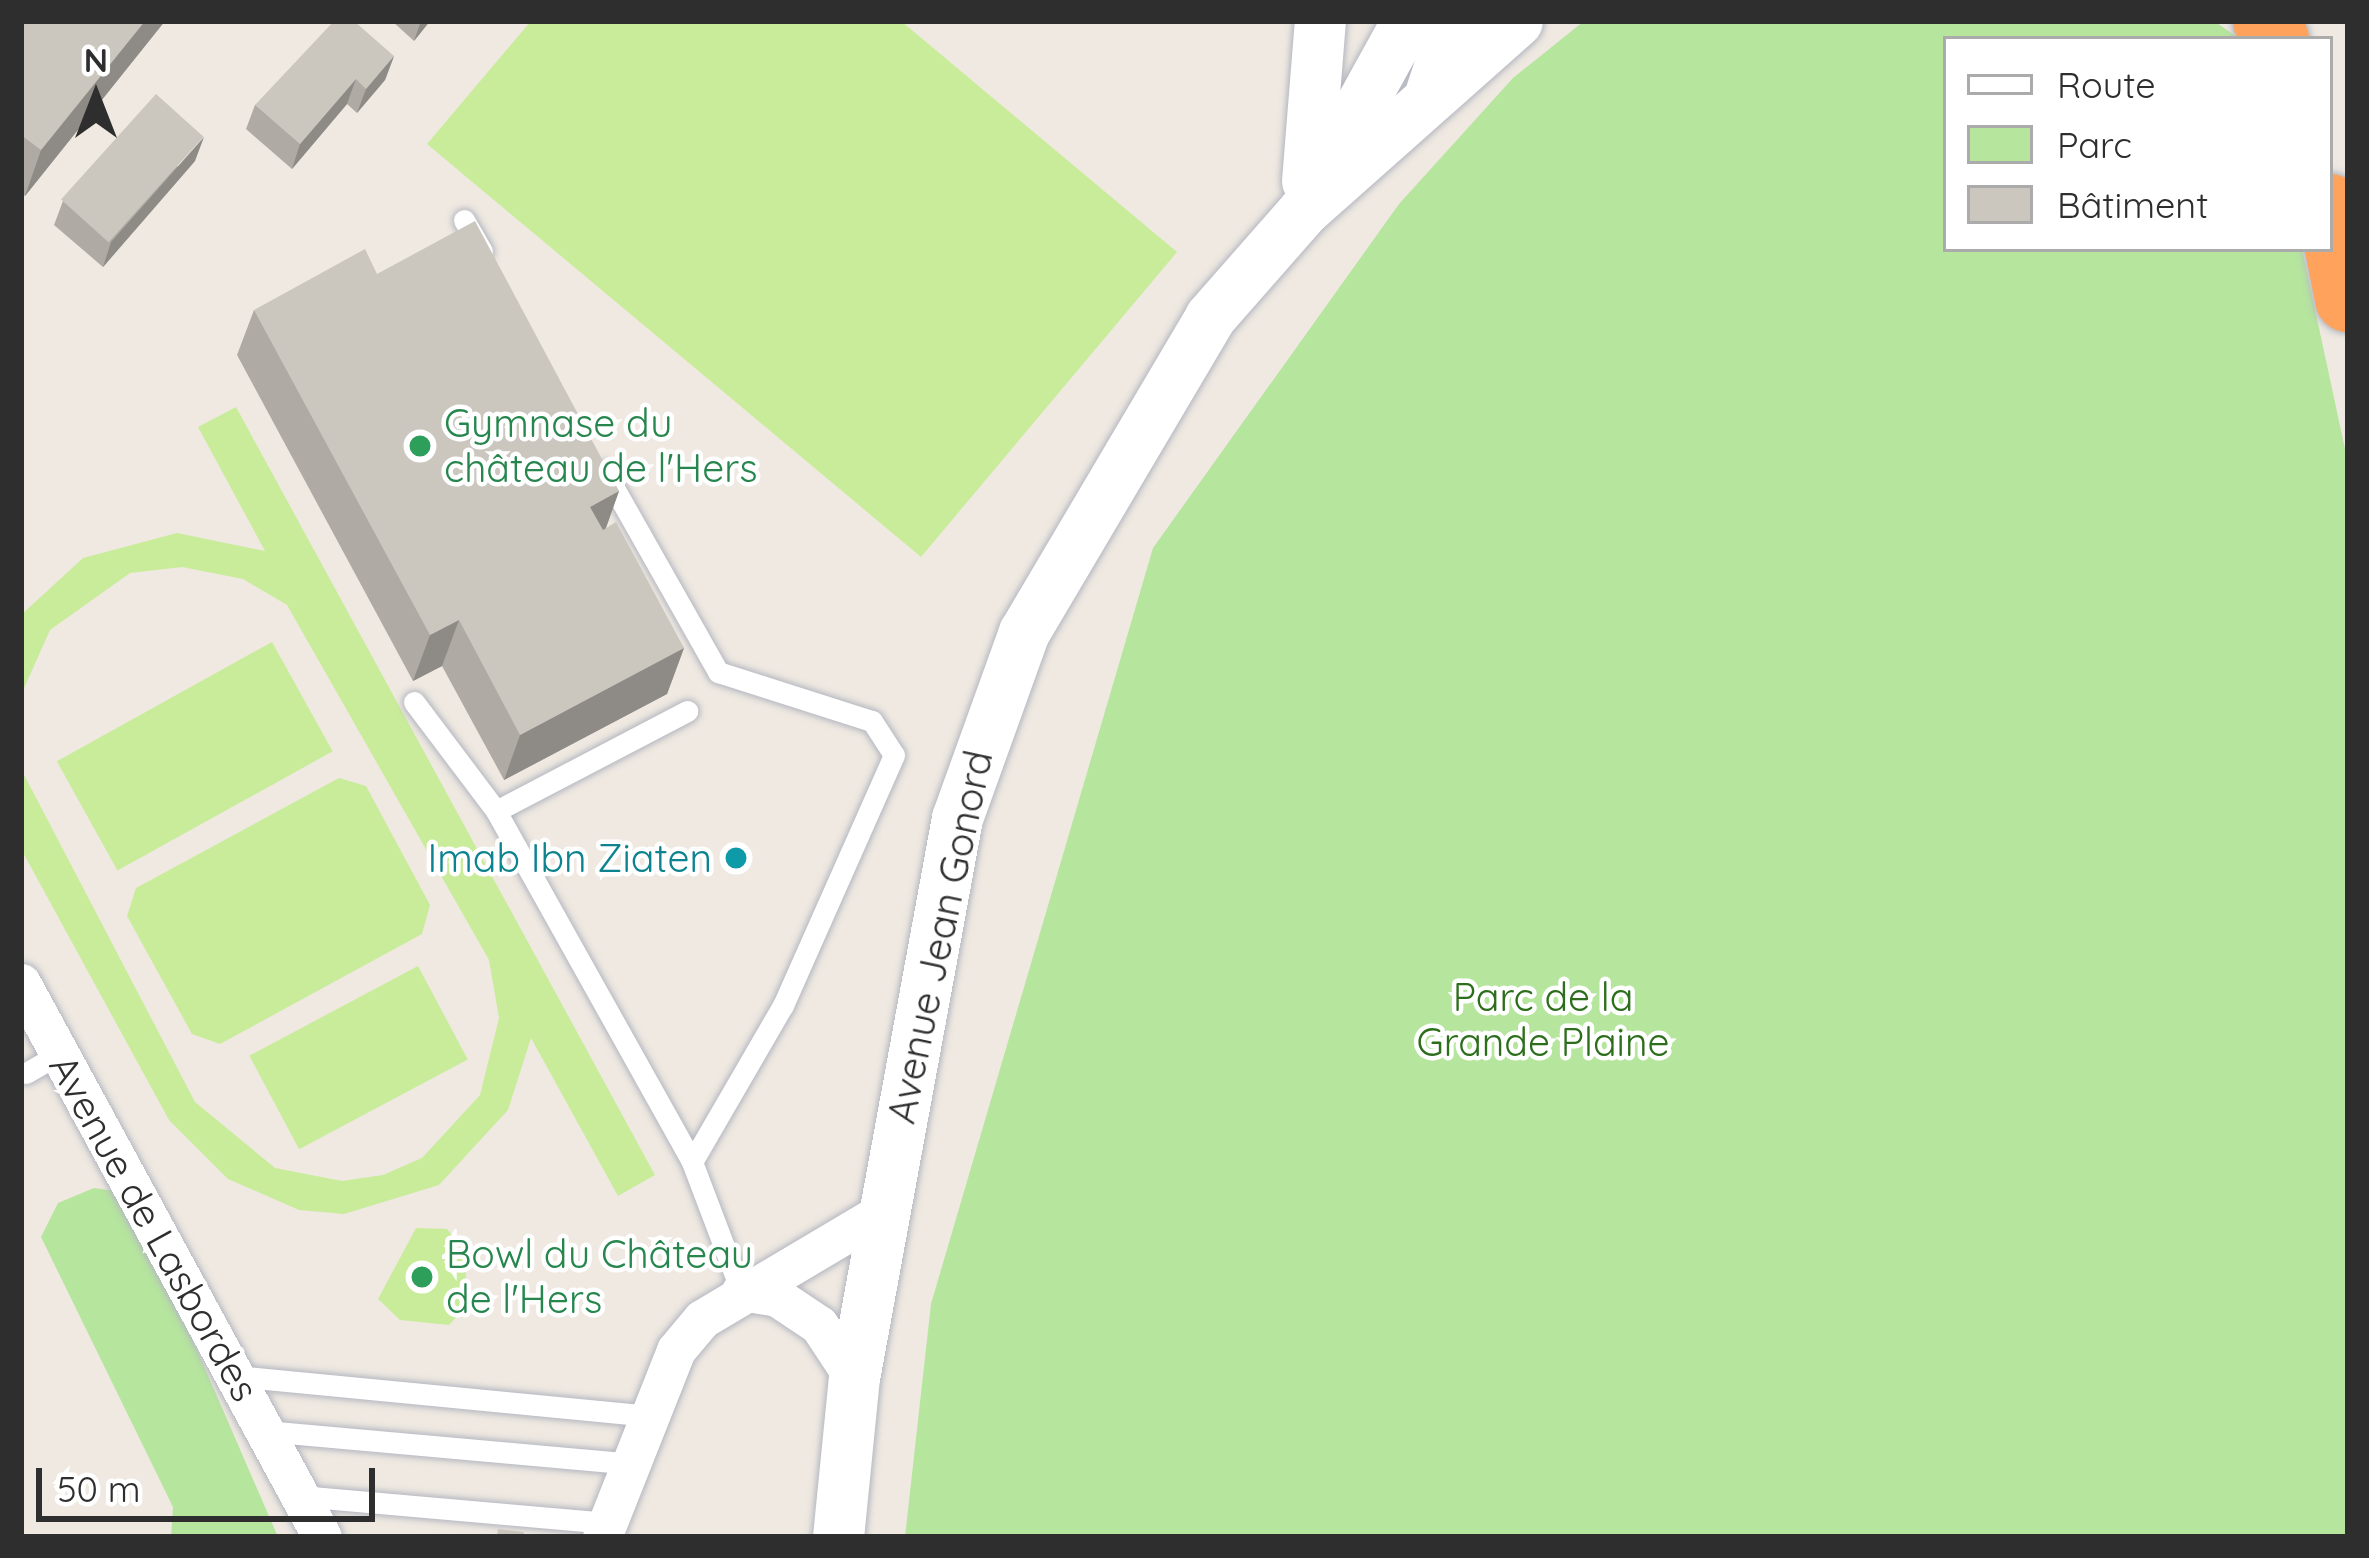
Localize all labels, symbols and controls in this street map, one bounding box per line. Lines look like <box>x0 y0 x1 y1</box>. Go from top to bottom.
north arrow <box>36 36 156 156</box>
legend <box>1943 36 2333 252</box>
text: N <box>84 39 108 80</box>
text: Route <box>2057 62 2156 107</box>
text: Parc <box>2057 122 2132 167</box>
text: Bâtiment <box>2057 182 2208 227</box>
place label: Gymnase du château de l'Hers <box>444 401 758 492</box>
marker: Gymnase du château de l'Hers <box>407 433 433 459</box>
street label: Avenue Jean Gonord <box>878 746 1002 1128</box>
place label: Imab Ibn Ziaten <box>427 835 712 881</box>
marker: Imab Ibn Ziaten <box>723 845 749 871</box>
park label: Parc de la Grande Plaine <box>1417 975 1669 1066</box>
street label: Avenue de Lasbordes <box>39 1047 269 1409</box>
place label: Bowl du Château de l'Hers <box>446 1232 753 1323</box>
marker: Bowl du Château de l'Hers <box>409 1264 435 1290</box>
scale bar <box>42 1444 381 1518</box>
text: 50 m <box>57 1466 141 1511</box>

